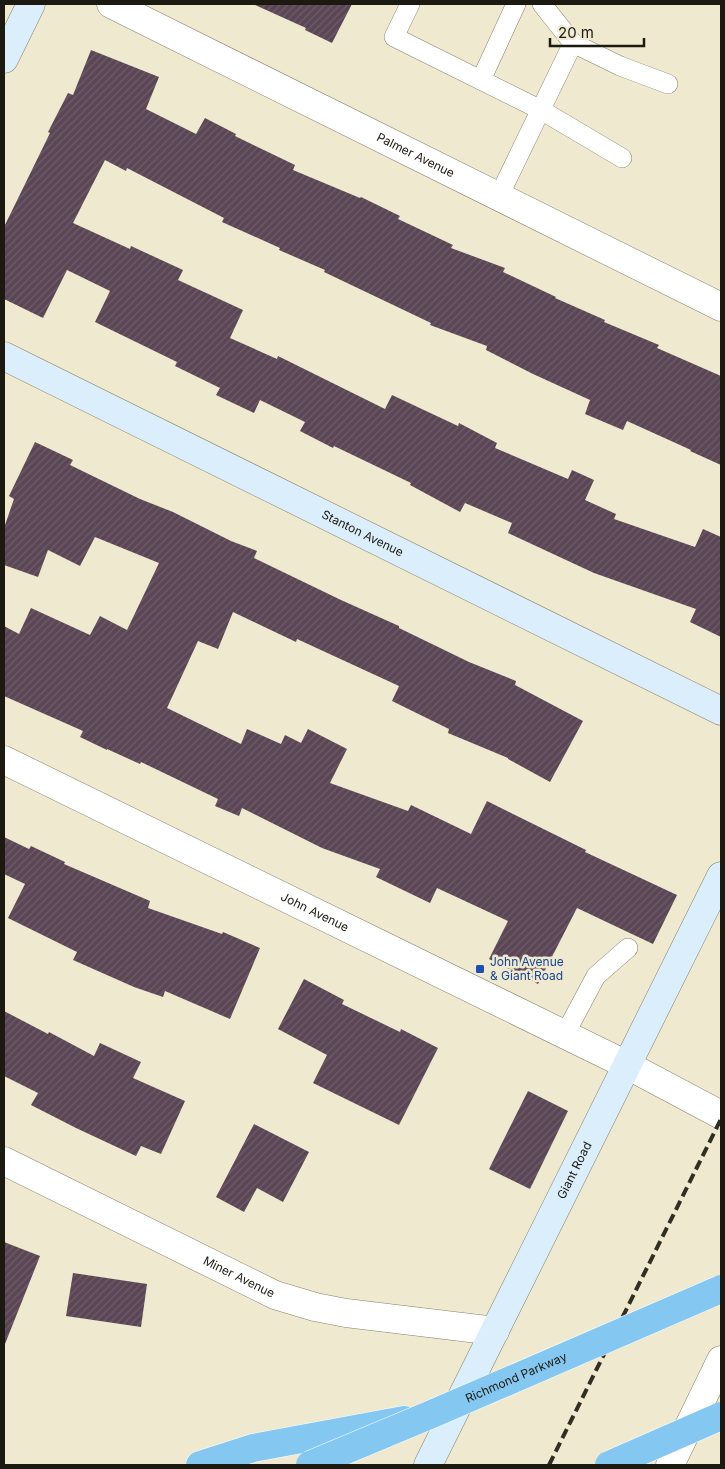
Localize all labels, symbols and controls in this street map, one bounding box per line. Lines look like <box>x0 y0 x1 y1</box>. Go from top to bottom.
scale bar <box>550 15 644 47</box>
text: 20 m <box>558 23 594 42</box>
street label: Palmer Avenue <box>374 129 457 180</box>
street label: Stanton Avenue <box>319 507 406 560</box>
street label: John Avenue <box>279 889 351 935</box>
place label: John Avenue & Giant Road <box>490 954 564 983</box>
marker: John Avenue & Giant Road <box>474 963 486 975</box>
street label: Giant Road <box>554 1139 595 1201</box>
street label: Miner Avenue <box>201 1253 277 1301</box>
street label: Richmond Parkway <box>463 1348 569 1406</box>

